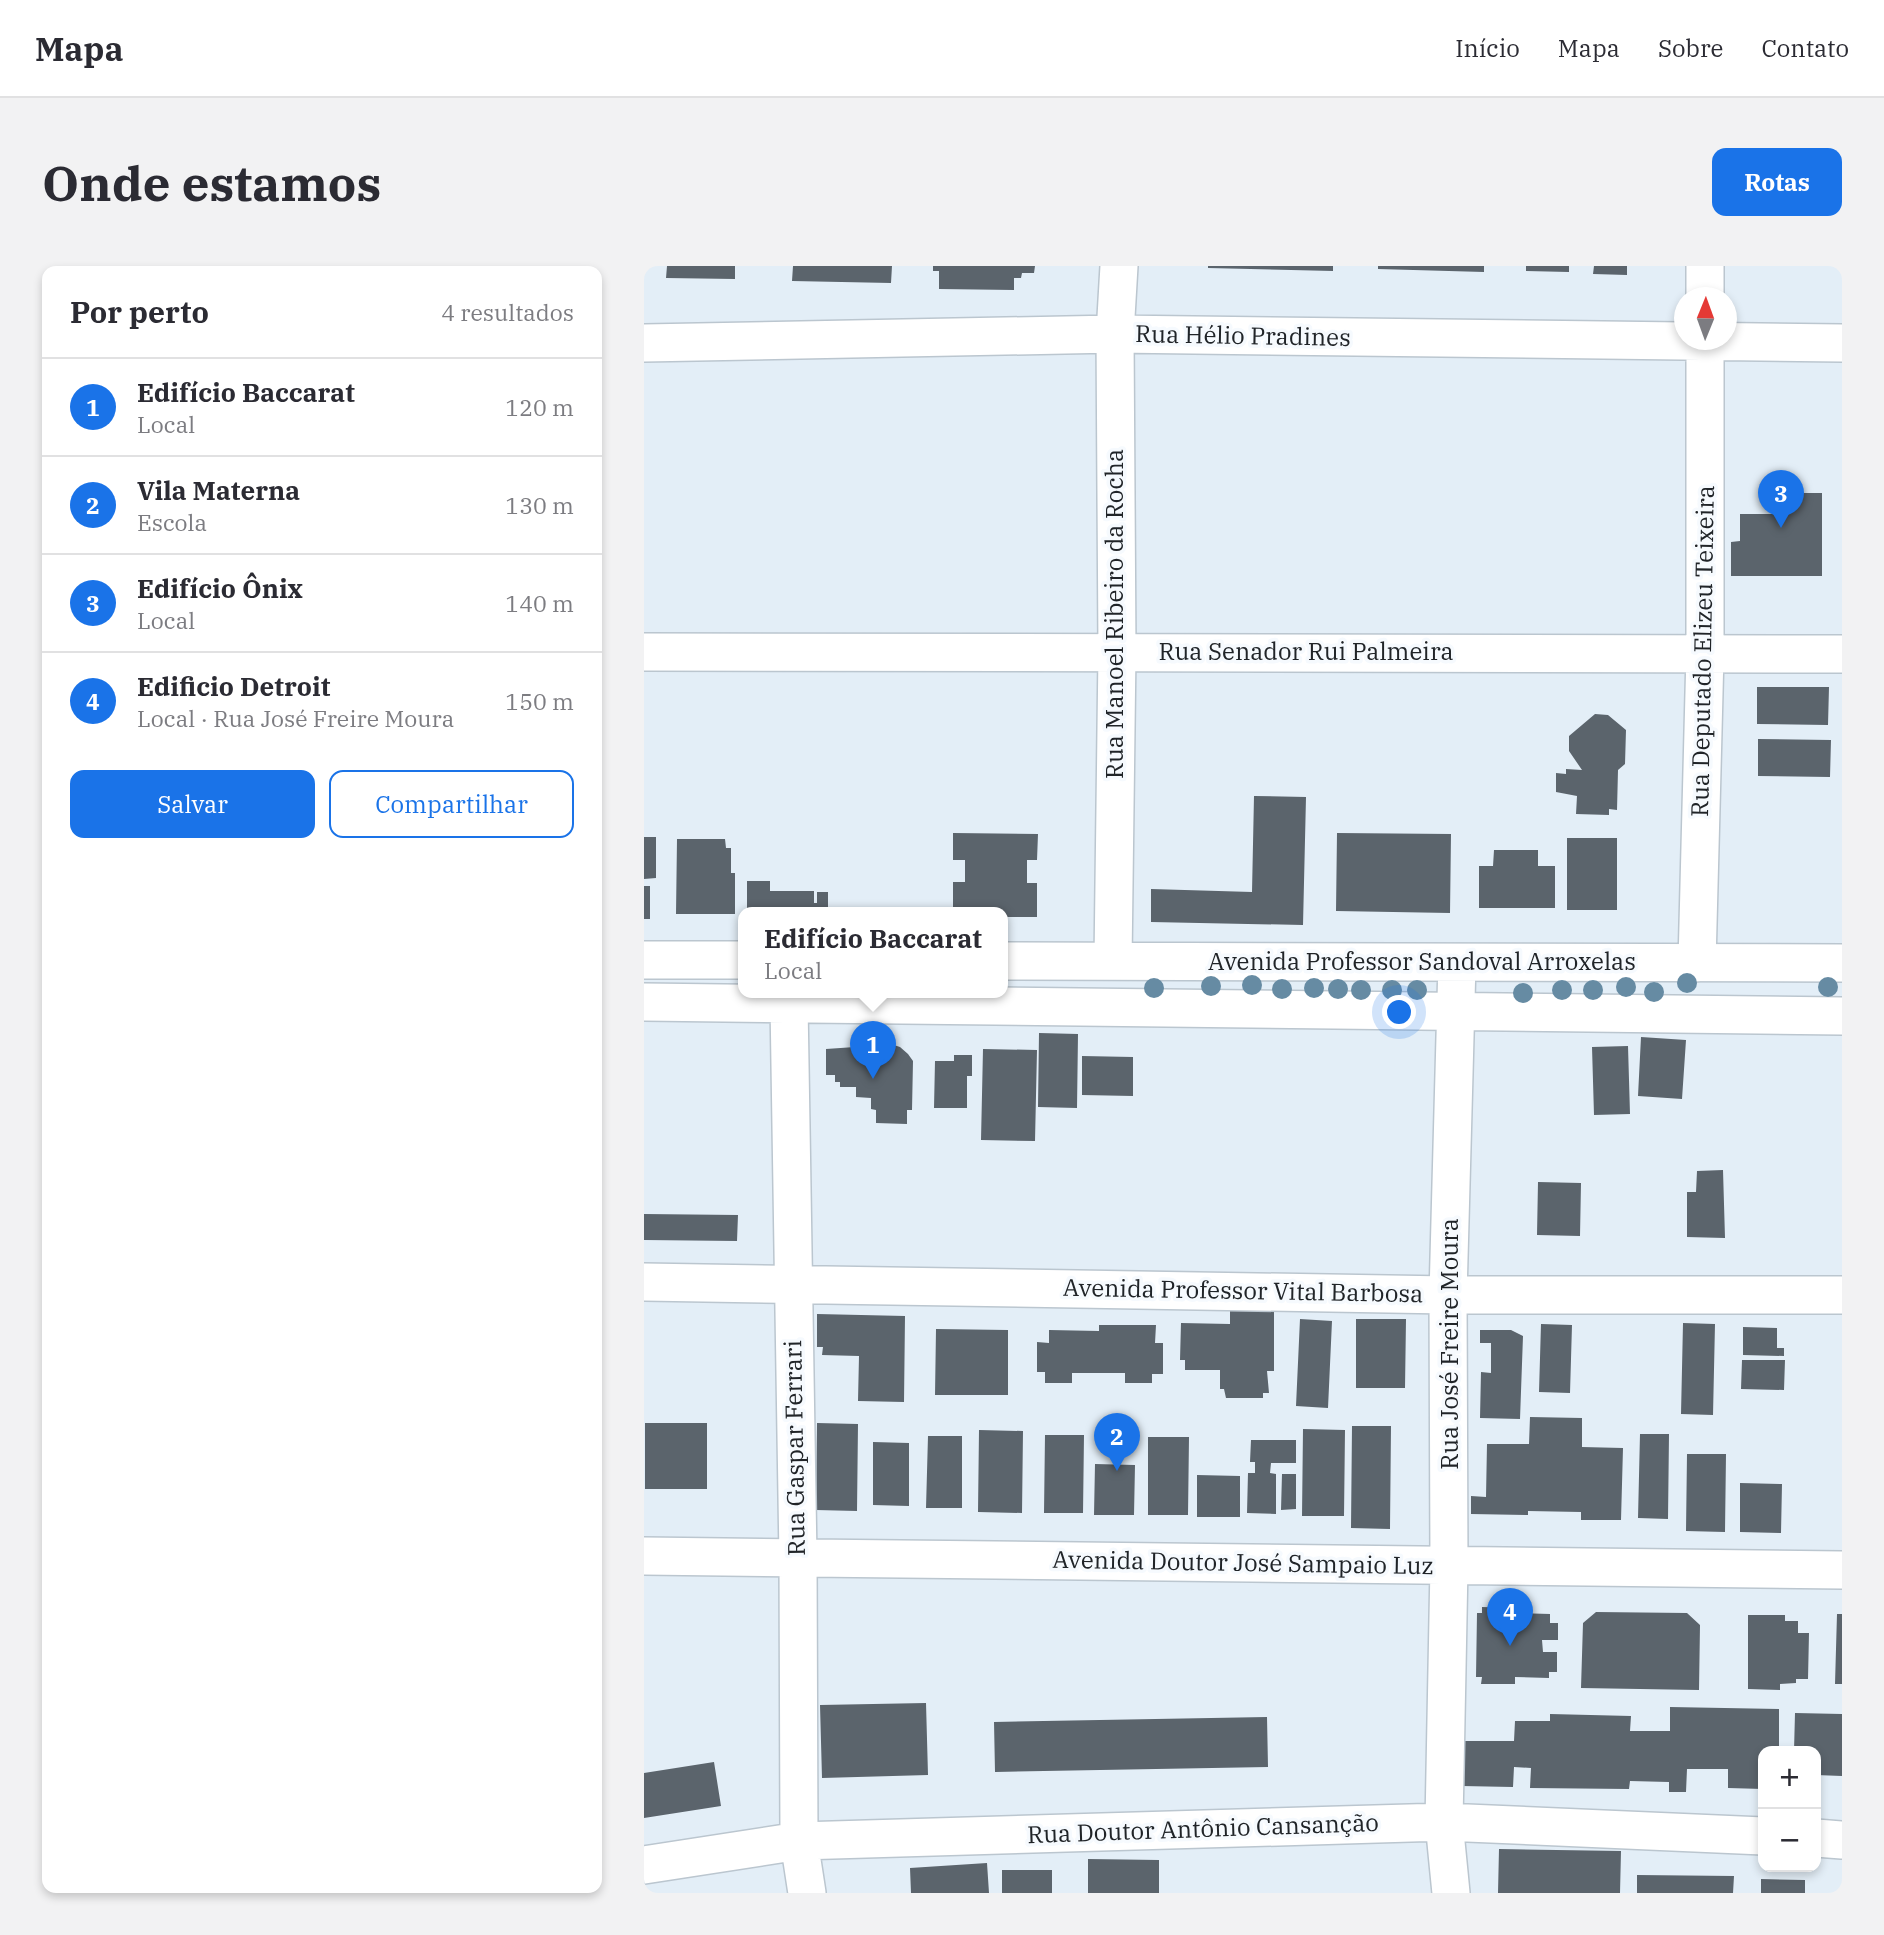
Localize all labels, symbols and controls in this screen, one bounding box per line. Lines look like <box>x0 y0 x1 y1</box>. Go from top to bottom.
text: Mapa <box>35 27 123 70</box>
text: Início <box>1455 32 1520 64</box>
text: Mapa <box>1558 32 1620 64</box>
text: Sobre <box>1658 32 1723 64</box>
text: Contato <box>1761 32 1849 64</box>
button: Rotas <box>1712 148 1842 216</box>
text: Onde estamos <box>42 151 381 214</box>
north arrow <box>1674 287 1737 350</box>
text: Por perto <box>70 292 209 331</box>
text: 4 resultados <box>441 297 574 327</box>
street label: Rua Hélio Pradines <box>1135 317 1351 353</box>
text: Edifício Baccarat <box>137 375 355 409</box>
text: 1 <box>86 392 100 422</box>
text: 120 m <box>505 392 574 422</box>
text: Local <box>137 409 195 439</box>
street label: Rua Manoel Ribeiro da Rocha <box>1098 449 1130 779</box>
pin: 3 <box>1758 470 1804 528</box>
text: Vila Materna <box>137 473 300 507</box>
street label: Rua Deputado Elizeu Teixeira <box>1683 485 1721 817</box>
text: 2 <box>86 490 100 520</box>
text: 130 m <box>505 490 574 520</box>
text: Escola <box>137 507 207 537</box>
text: Edifício Ônix <box>137 571 303 605</box>
text: 3 <box>86 588 100 618</box>
text: 140 m <box>505 588 574 618</box>
text: Local <box>137 605 195 635</box>
street label: Rua Senador Rui Palmeira <box>1158 635 1454 667</box>
text: Edificio Detroit <box>137 669 330 703</box>
text: 4 <box>86 686 100 716</box>
text: 150 m <box>505 686 574 716</box>
text: Local · Rua José Freire Moura <box>137 703 454 733</box>
button: Salvar <box>70 770 315 838</box>
button: Compartilhar <box>329 770 574 838</box>
popup <box>738 907 1008 998</box>
text: Edifício Baccarat <box>764 921 982 955</box>
street label: Avenida Professor Sandoval Arroxelas <box>1208 945 1636 977</box>
text: Local <box>764 955 822 985</box>
your location <box>1382 995 1416 1029</box>
pin: 1 <box>850 1021 896 1079</box>
street label: Rua José Freire Moura <box>1433 1218 1465 1470</box>
street label: Avenida Professor Vital Barbosa <box>1063 1271 1423 1309</box>
street label: Rua Gaspar Ferrari <box>776 1340 812 1556</box>
pin: 2 <box>1094 1413 1140 1471</box>
street label: Avenida Doutor José Sampaio Luz <box>1052 1543 1434 1581</box>
pin: 4 <box>1487 1588 1533 1646</box>
map controls <box>1758 1746 1821 1872</box>
button: + <box>1758 1746 1821 1809</box>
street label: Rua Doutor Antônio Cansanção <box>1027 1806 1379 1850</box>
button: − <box>1758 1809 1821 1872</box>

